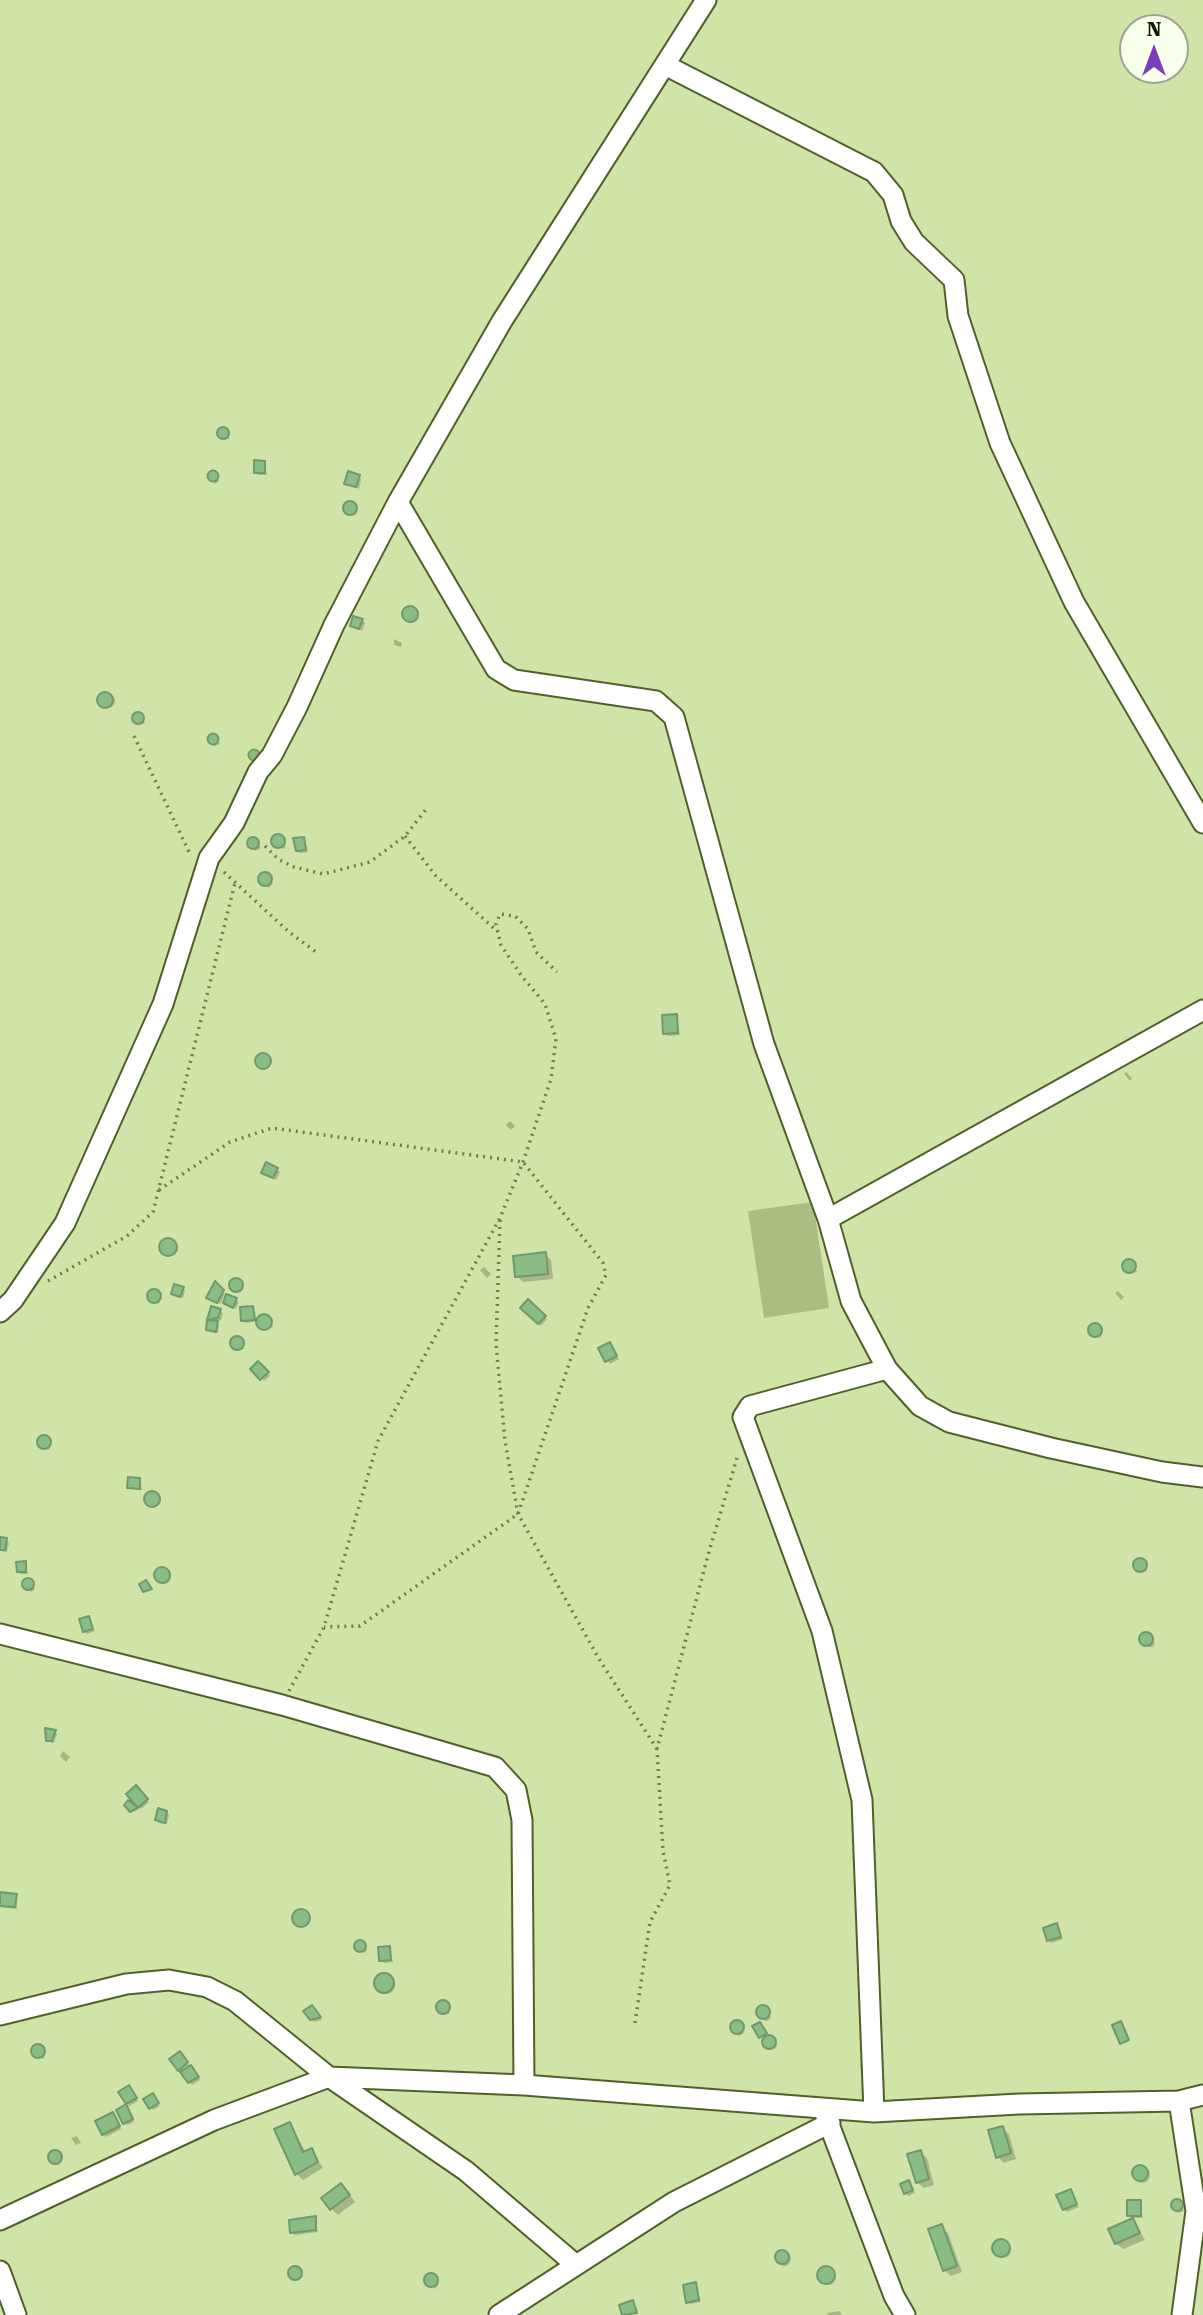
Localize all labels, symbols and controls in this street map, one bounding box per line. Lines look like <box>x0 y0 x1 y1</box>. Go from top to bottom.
north arrow <box>1119 14 1189 84</box>
text: N <box>1147 18 1161 41</box>

